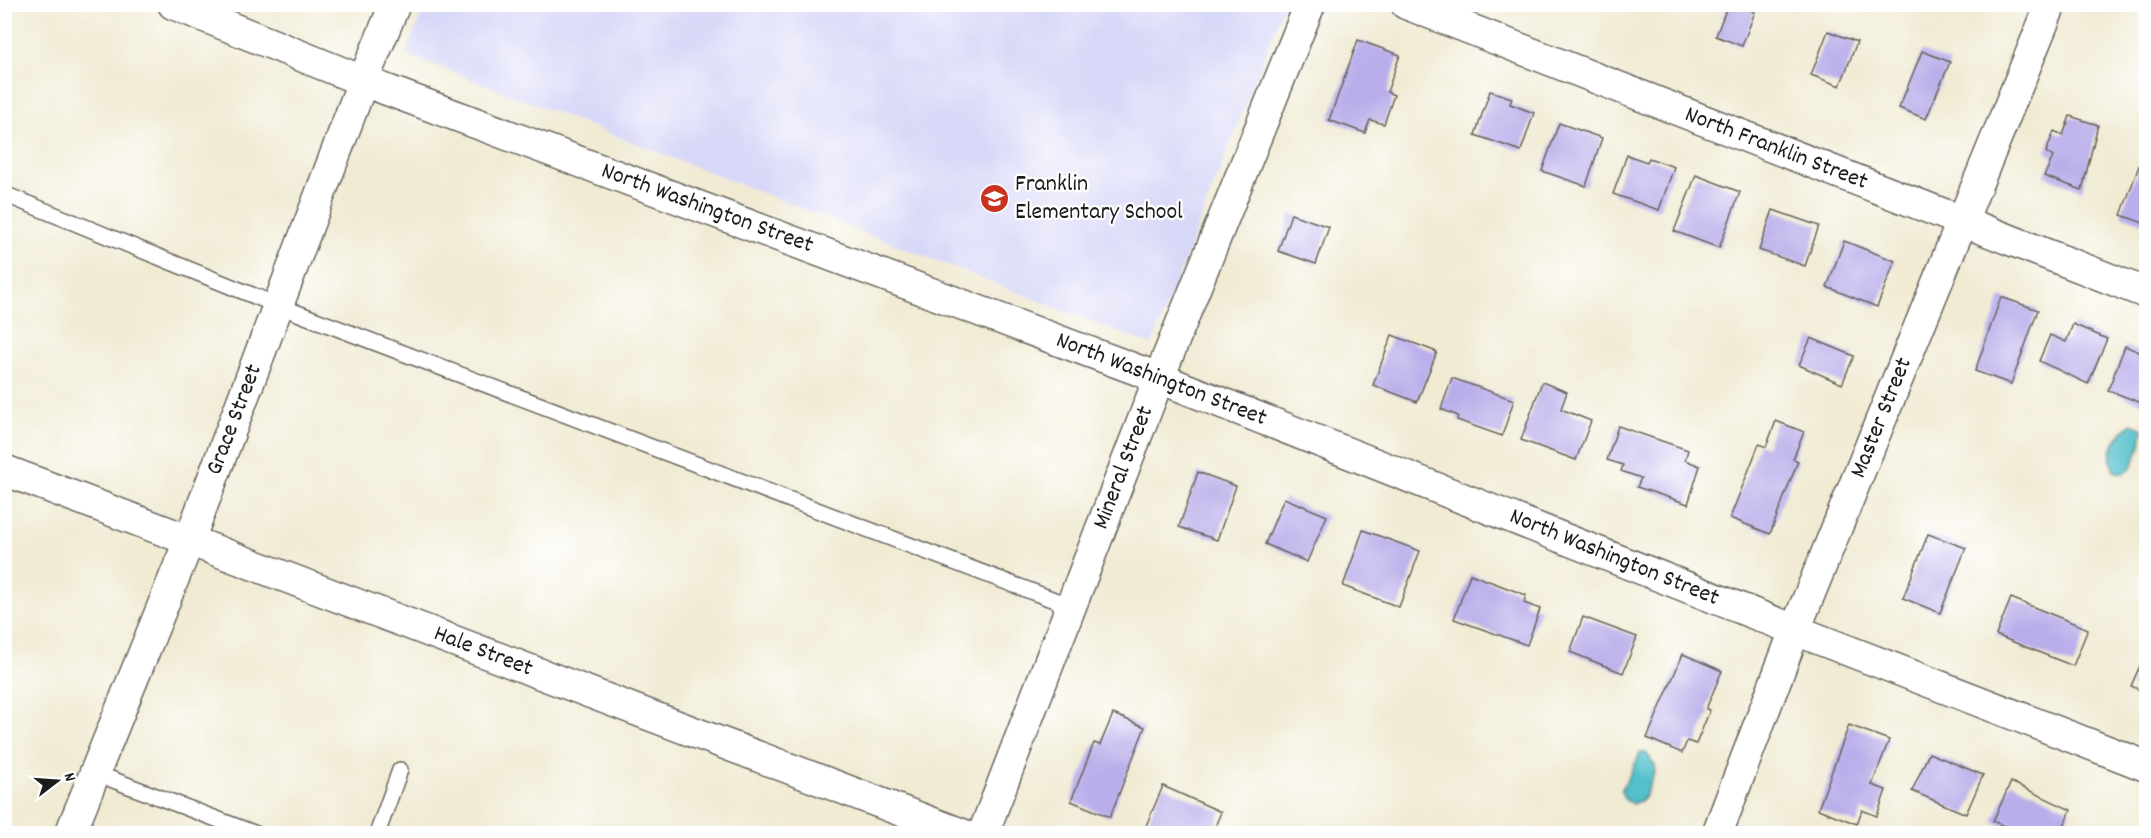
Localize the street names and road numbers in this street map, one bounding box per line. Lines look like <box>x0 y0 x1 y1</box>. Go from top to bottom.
street label: North Franklin Street <box>1680 98 1873 200</box>
street label: North Washington Street <box>596 155 818 263</box>
street label: North Washington Street <box>1051 324 1271 436</box>
street label: Master Street <box>1842 352 1922 484</box>
street label: Grace Street <box>198 359 272 480</box>
street label: Mineral Street <box>1085 401 1163 535</box>
street label: North Washington Street <box>1504 500 1724 616</box>
street label: Hale Street <box>429 618 538 686</box>

